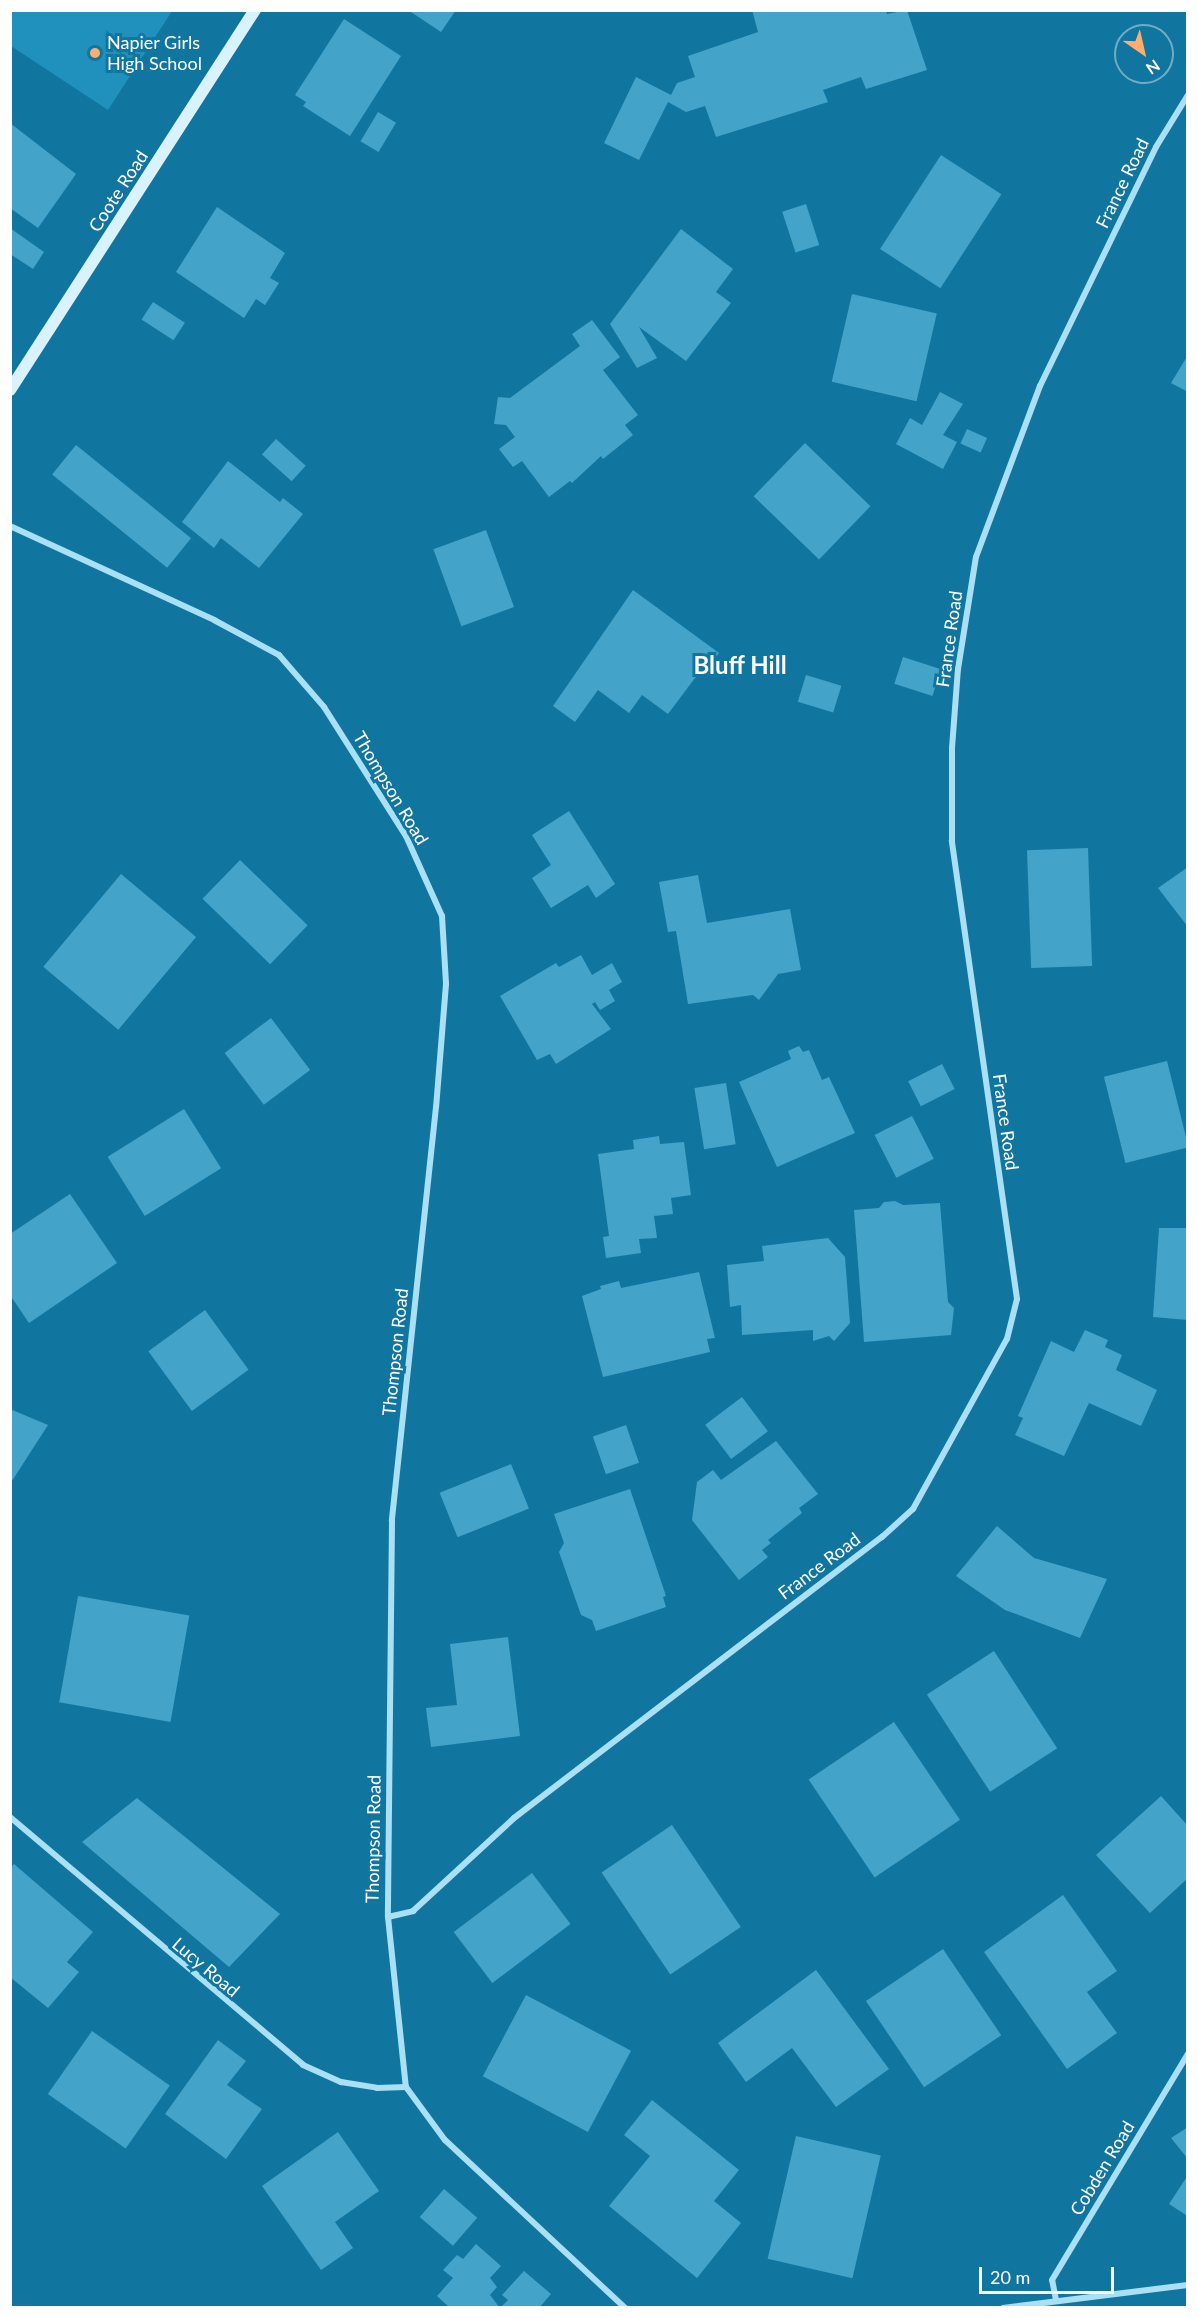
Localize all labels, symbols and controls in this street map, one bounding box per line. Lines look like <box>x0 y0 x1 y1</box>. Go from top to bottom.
north arrow <box>1114 24 1174 84</box>
place label: Napier Girls High School <box>107 32 202 74</box>
marker: Napier Girls High School <box>88 46 102 60</box>
text: N <box>1143 56 1164 79</box>
street label: France Road <box>1091 135 1153 231</box>
street label: Coote Road <box>84 146 152 236</box>
street label: France Road <box>932 589 966 689</box>
district label: Bluff Hill <box>693 651 787 679</box>
street label: Thompson Road <box>349 727 433 849</box>
street label: France Road <box>989 1072 1023 1172</box>
street label: Thompson Road <box>378 1287 412 1417</box>
street label: France Road <box>774 1528 864 1604</box>
street label: Thompson Road <box>361 1775 385 1903</box>
street label: Lucy Road <box>168 1933 244 2001</box>
street label: Cobden Road <box>1065 2117 1139 2219</box>
scale bar <box>982 2255 1117 2293</box>
text: 20 m <box>990 2266 1030 2288</box>

